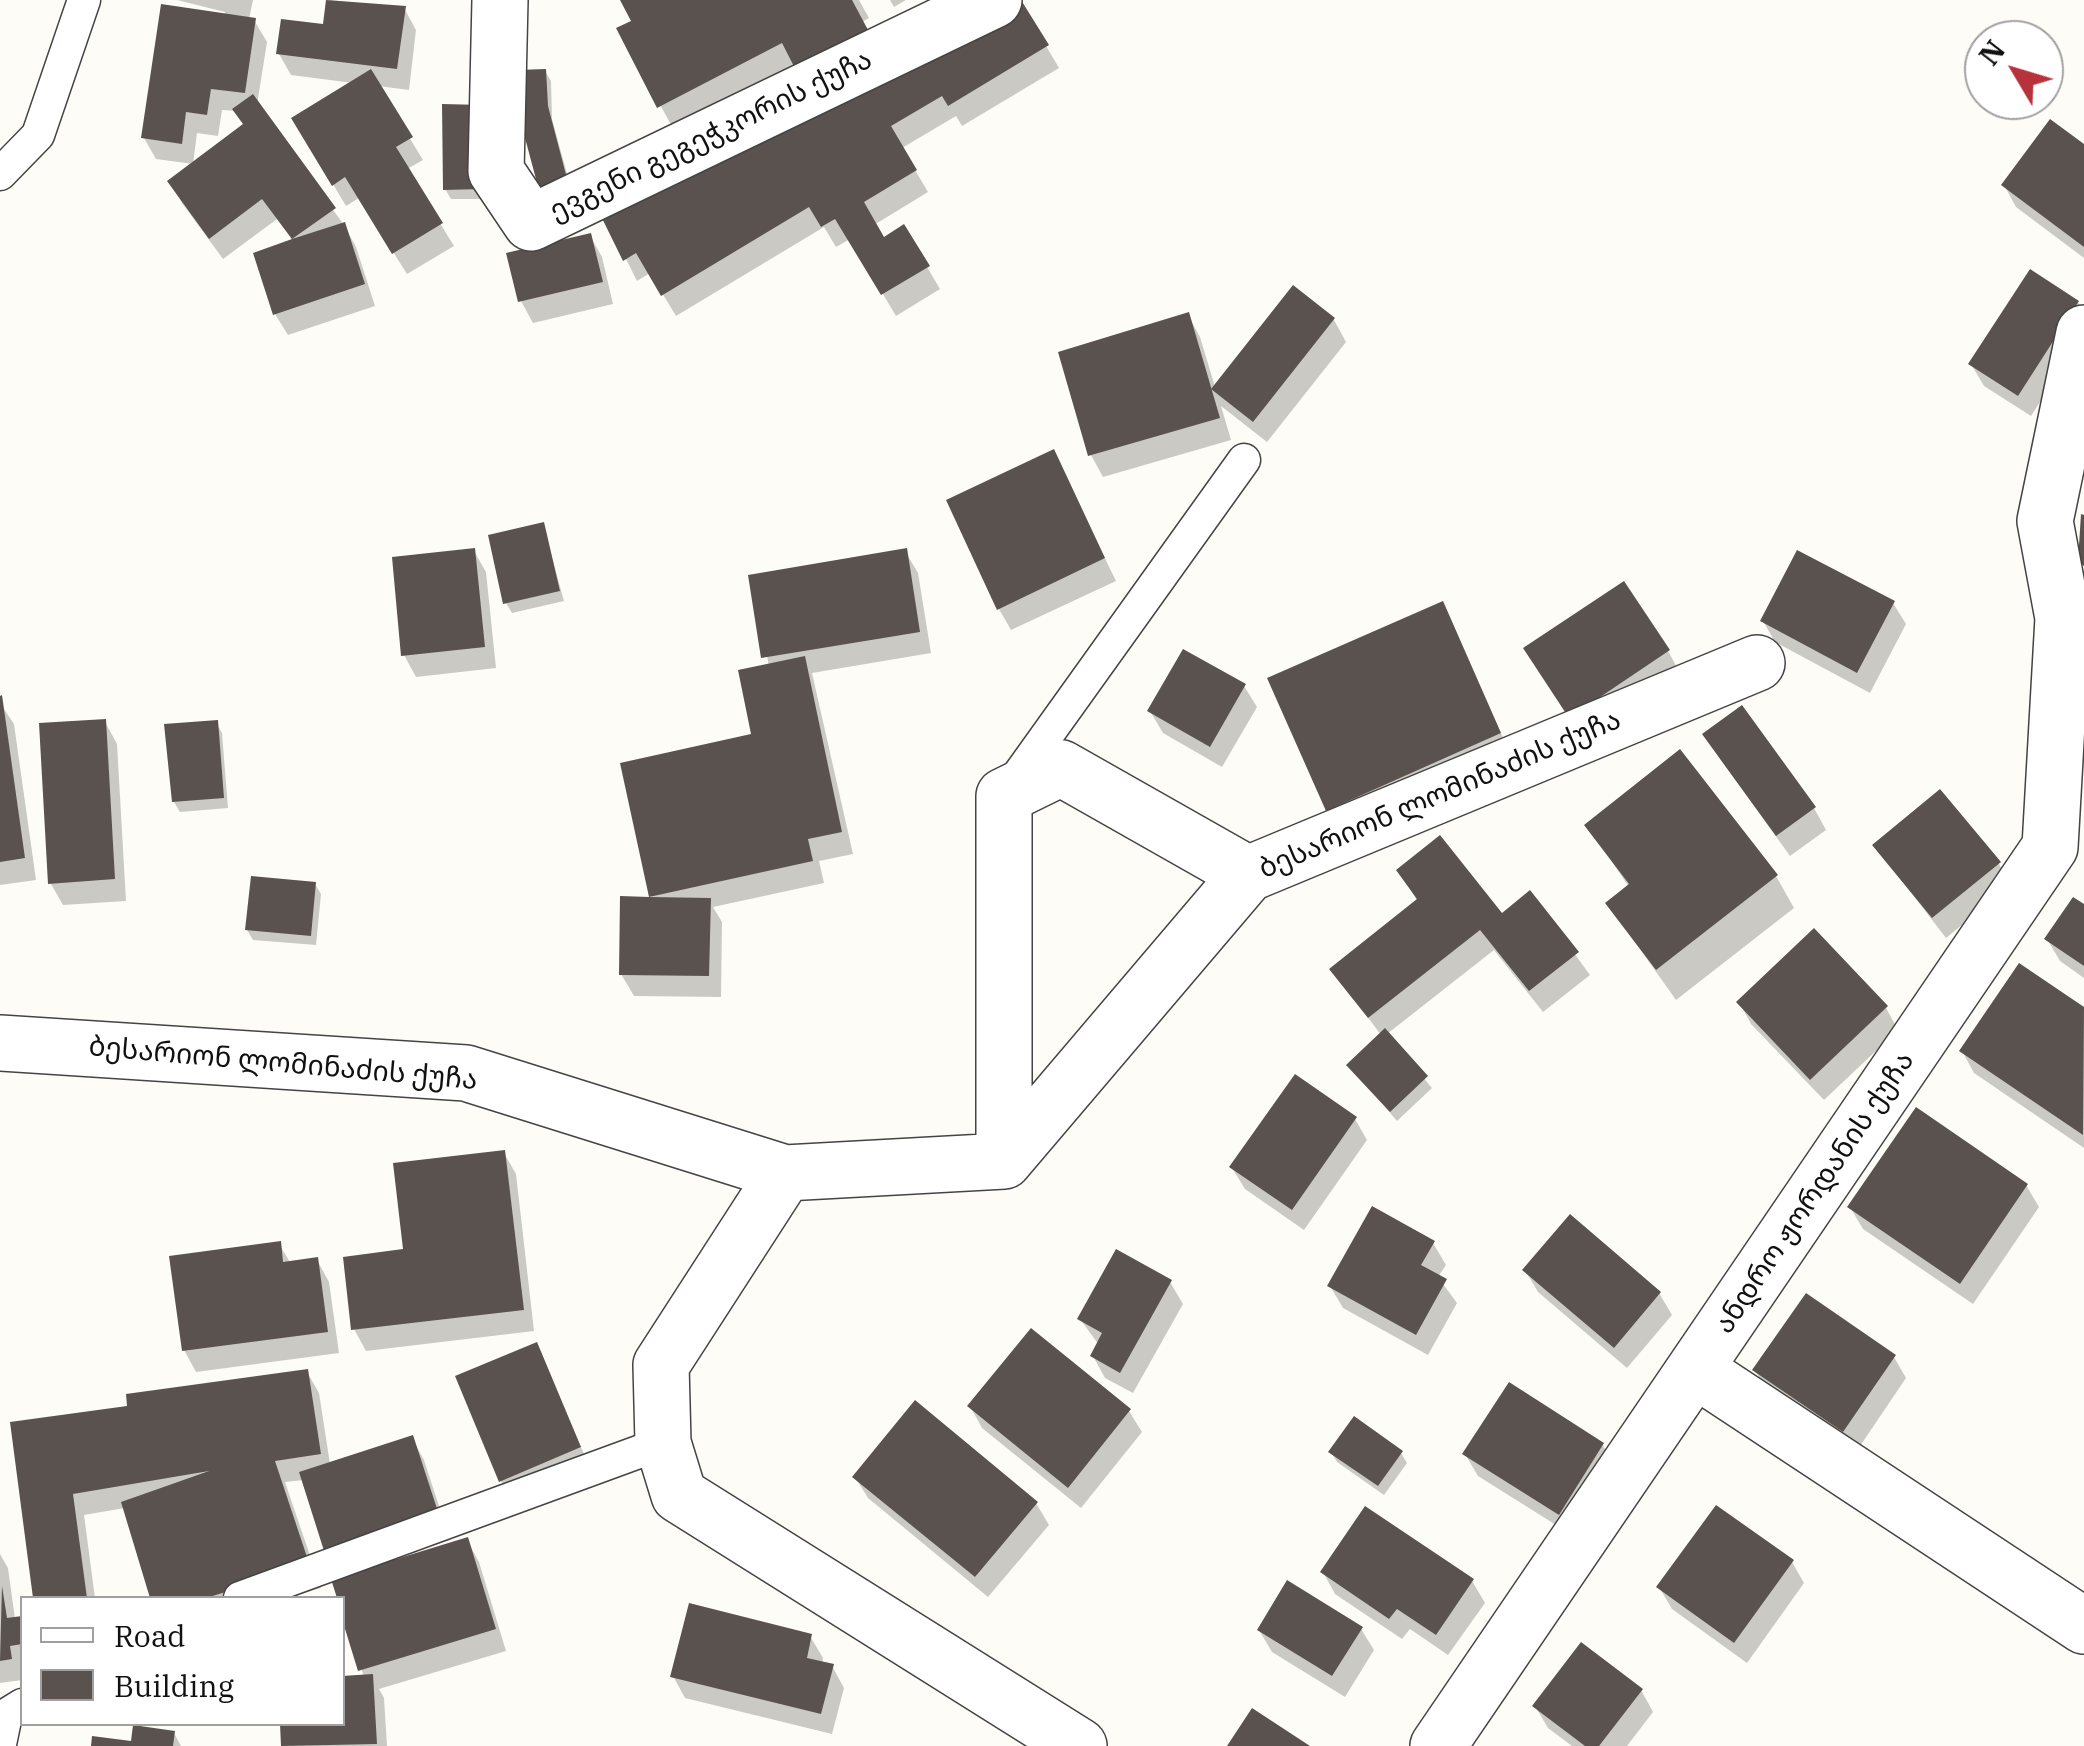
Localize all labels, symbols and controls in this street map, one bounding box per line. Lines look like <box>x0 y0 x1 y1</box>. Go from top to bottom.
north arrow <box>1964 20 2064 120</box>
text: N <box>1970 32 2013 73</box>
street label: ევგენი გეგეჭკორის ქუჩა <box>544 43 878 229</box>
street label: ბესარიონ ლომინაძის ქუჩა <box>1254 703 1626 887</box>
street label: ბესარიონ ლომინაძის ქუჩა <box>87 1030 479 1098</box>
street label: ანდრო ჟორდანის ქუჩა <box>1708 1046 1922 1340</box>
legend <box>20 1596 345 1726</box>
text: Road <box>114 1616 186 1655</box>
text: Building <box>114 1666 234 1705</box>

